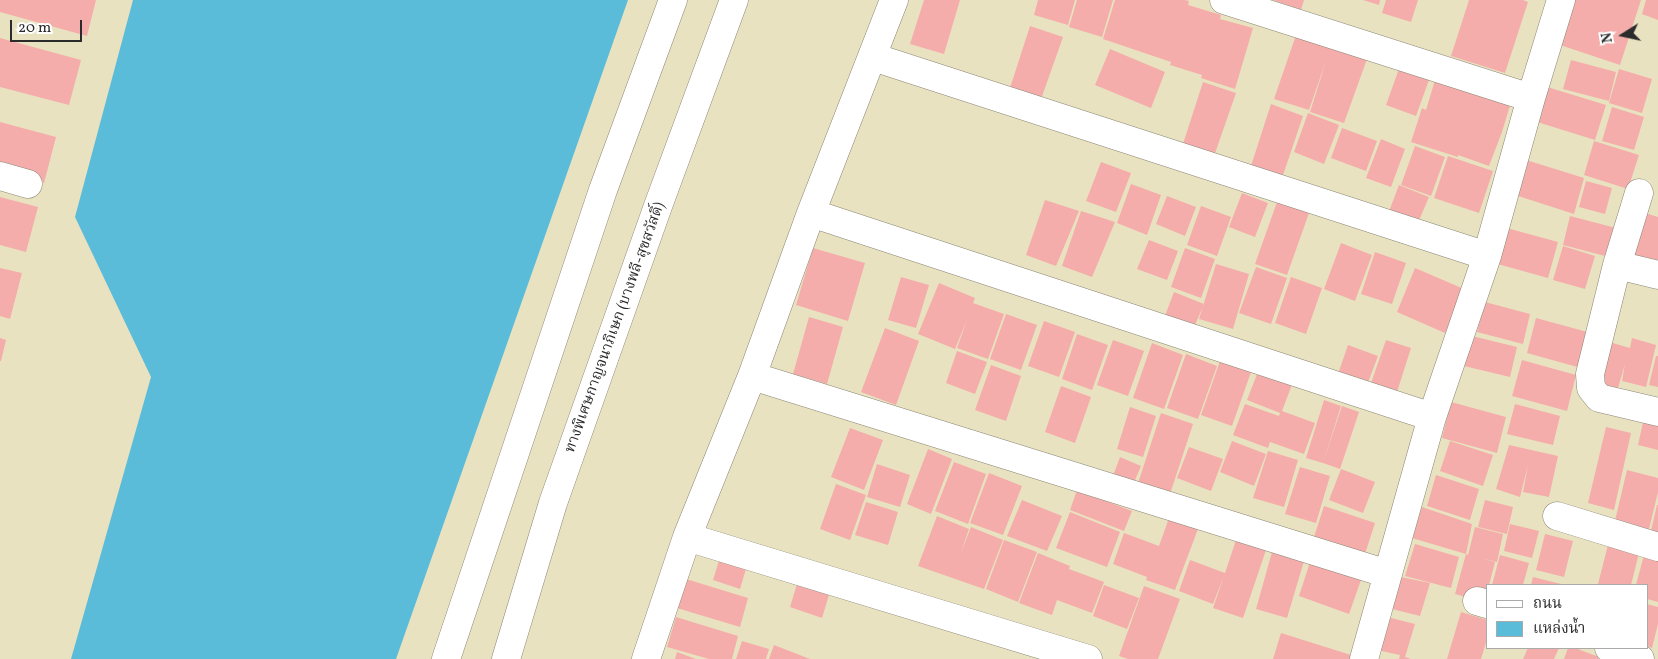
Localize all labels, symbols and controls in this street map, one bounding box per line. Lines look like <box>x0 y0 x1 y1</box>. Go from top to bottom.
scale bar <box>12 10 85 42</box>
north arrow <box>1598 10 1648 60</box>
text: 20 m <box>18 18 51 39</box>
text: N <box>1597 31 1618 44</box>
street label: ทางพิเศษกาญจนาภิเษก (บางพลี-สุขสวัสดิ์) <box>562 200 670 456</box>
legend <box>1486 584 1648 649</box>
text: ถนน <box>1533 594 1562 615</box>
text: แหล่งน้ำ <box>1533 619 1585 640</box>

